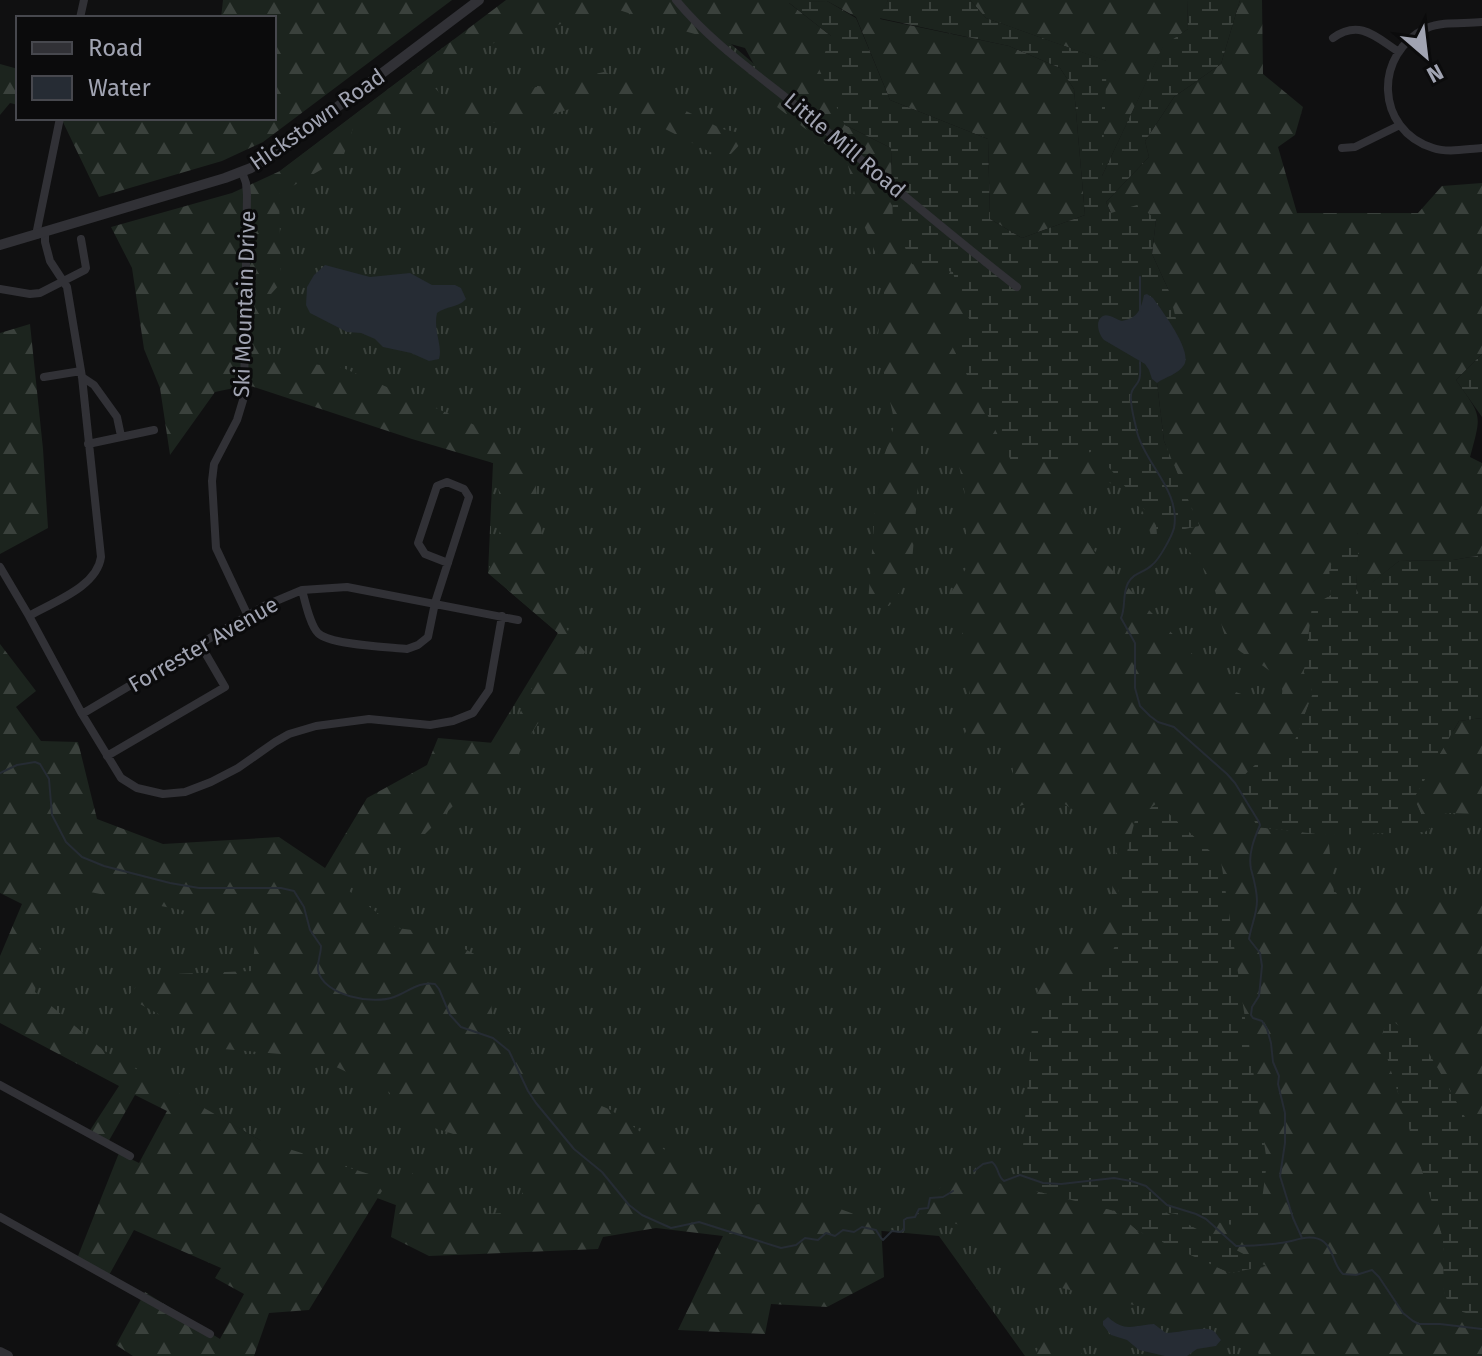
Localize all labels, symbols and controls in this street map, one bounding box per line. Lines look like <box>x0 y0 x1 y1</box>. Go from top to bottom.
legend <box>16 16 276 120</box>
north arrow <box>1386 16 1466 96</box>
text: Road <box>88 34 143 62</box>
text: N <box>1422 58 1448 89</box>
street label: Hickstown Road <box>245 63 390 176</box>
text: Water <box>88 74 152 102</box>
street label: Little Mill Road <box>779 87 911 204</box>
street label: Ski Mountain Drive <box>228 210 261 398</box>
street label: Forrester Avenue <box>124 591 283 698</box>

